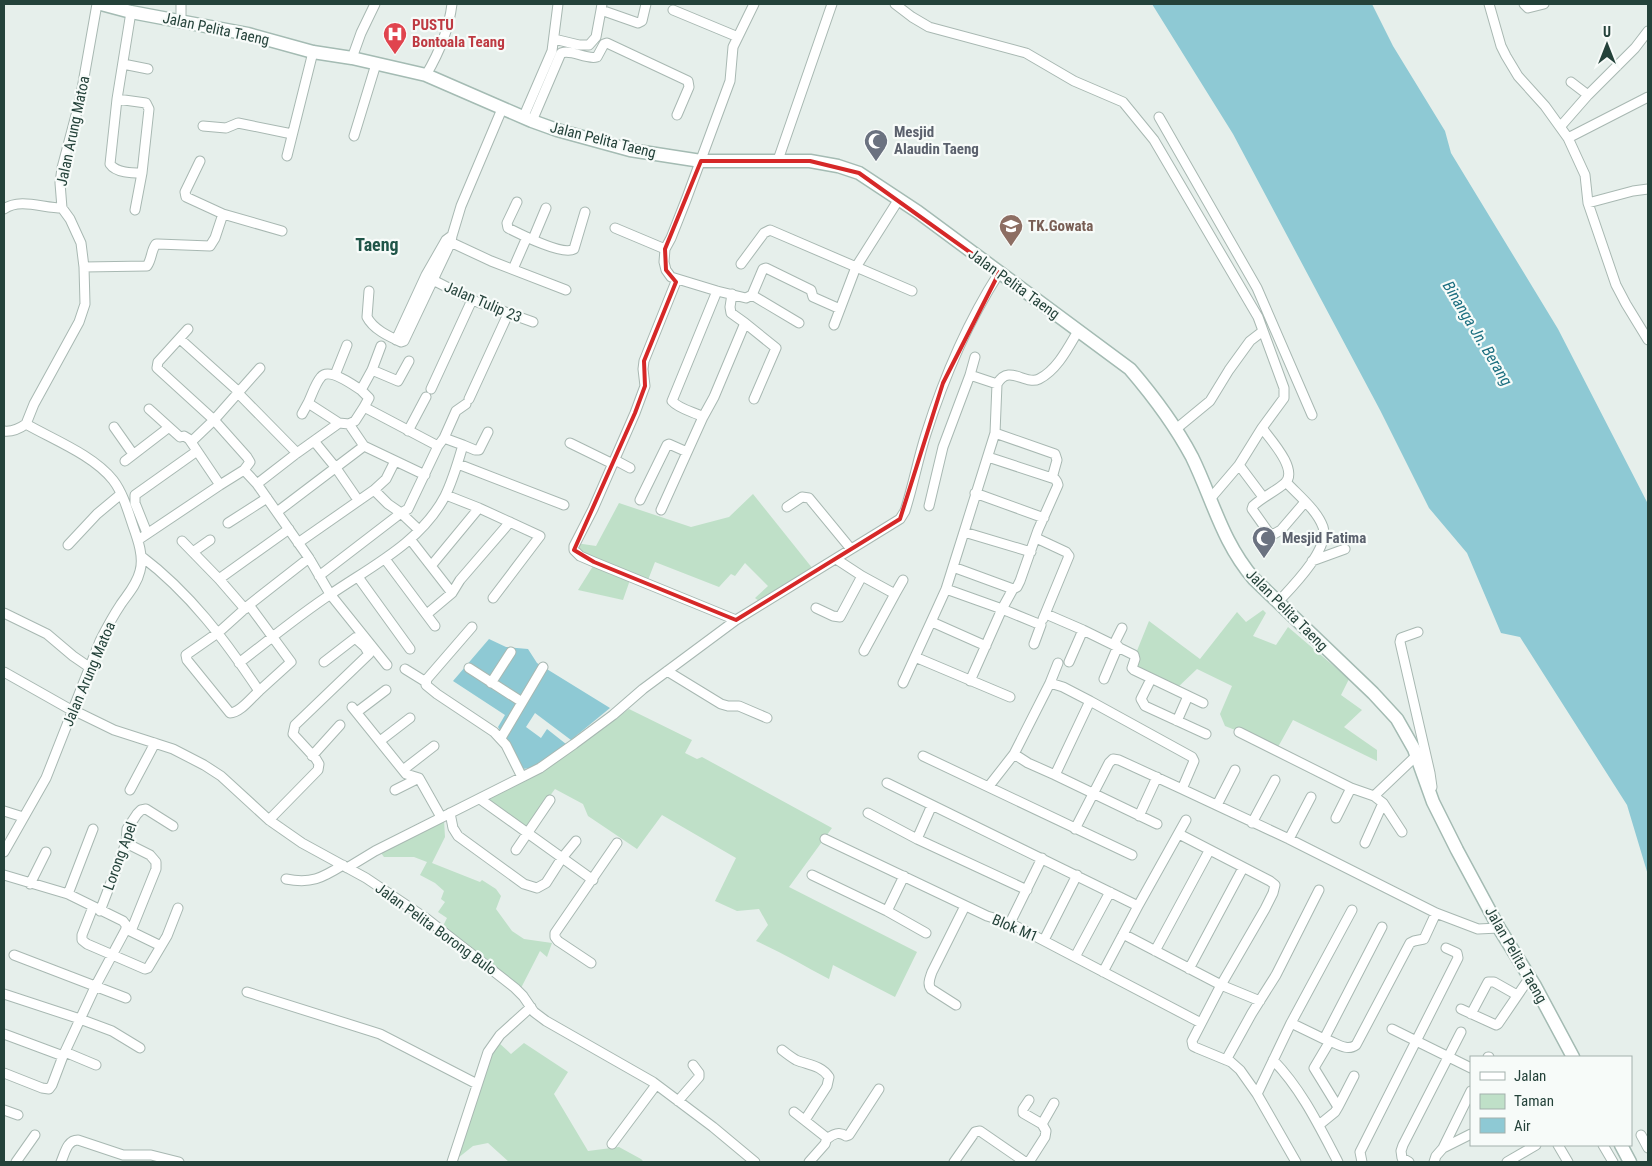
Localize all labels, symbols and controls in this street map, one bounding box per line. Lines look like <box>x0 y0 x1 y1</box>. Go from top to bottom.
street label: Jalan Pelita Taeng <box>161 9 271 49</box>
place label: PUSTU Bontoala Teang <box>412 16 505 51</box>
north arrow <box>1582 20 1632 70</box>
hospital icon: PUSTU Bontoala Teang <box>382 21 408 55</box>
text: U <box>1603 24 1611 40</box>
street label: Jalan Arung Matoa <box>53 74 93 188</box>
street label: Jalan Pelita Taeng <box>548 118 658 162</box>
place label: Mesjid Alaudin Taeng <box>894 123 979 158</box>
mosque icon: Mesjid Alaudin Taeng <box>863 128 889 162</box>
school or university icon: TK.Gowata <box>998 213 1024 247</box>
place label: TK.Gowata <box>1028 217 1093 235</box>
district label: Taeng <box>355 234 399 255</box>
street label: Jalan Pelita Taeng <box>965 245 1063 323</box>
water label: Binanga Jn. Berang <box>1439 277 1516 389</box>
street label: Jalan Tulip 23 <box>442 278 524 326</box>
mosque icon: Mesjid Fatima <box>1251 525 1277 559</box>
place label: Mesjid Fatima <box>1282 529 1366 547</box>
street label: Jalan Pelita Taeng <box>1242 565 1332 655</box>
street label: Jalan Arung Matoa <box>59 619 119 729</box>
street label: Lorong Apel <box>99 819 141 893</box>
street label: Jalan Pelita Borong Bulo <box>372 879 500 979</box>
street label: Jalan Pelita Taeng <box>1481 903 1551 1007</box>
street label: Blok M1 <box>989 910 1041 946</box>
legend <box>1470 1056 1632 1146</box>
text: Jalan <box>1514 1067 1546 1085</box>
text: Taman <box>1514 1092 1554 1110</box>
text: Air <box>1514 1117 1531 1135</box>

